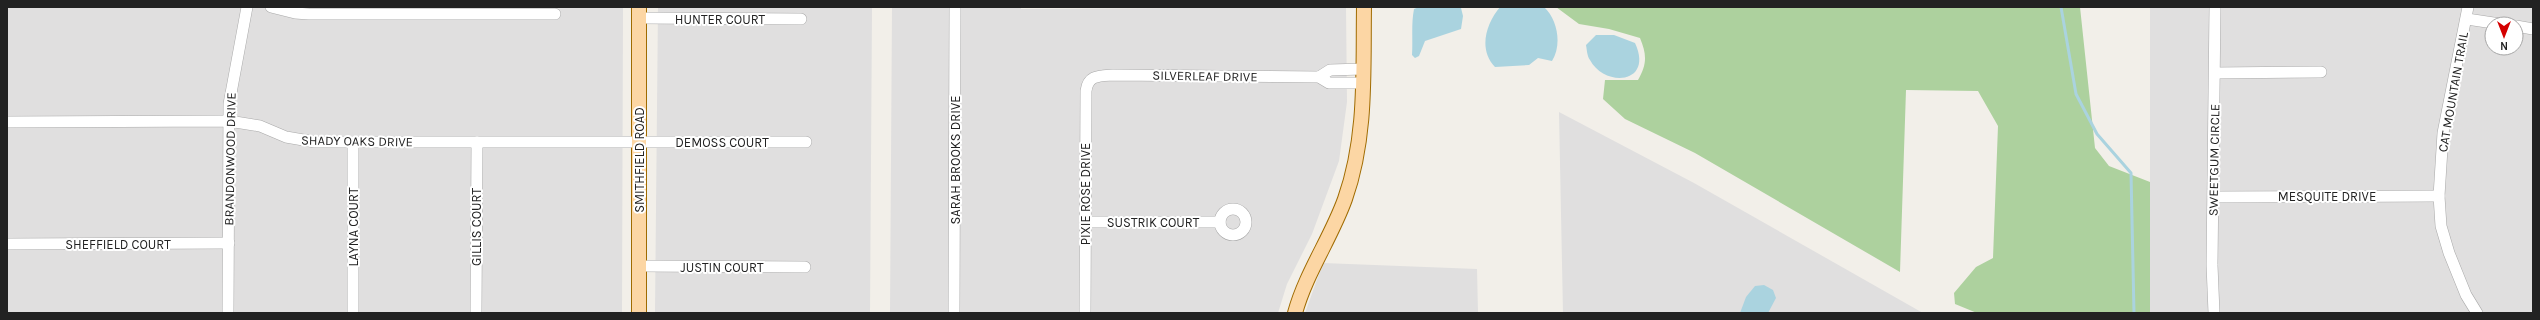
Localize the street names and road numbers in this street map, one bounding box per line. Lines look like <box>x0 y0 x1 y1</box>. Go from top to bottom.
street label: HUNTER COURT <box>675 12 766 27</box>
street label: CAT MOUNTAIN TRAIL <box>2435 31 2471 153</box>
street label: SILVERLEAF DRIVE <box>1152 68 1258 84</box>
street label: BRANDONWOOD DRIVE <box>221 92 239 226</box>
street label: SARAH BROOKS DRIVE <box>948 95 963 225</box>
street label: SWEETGUM CIRCLE <box>2206 104 2222 216</box>
street label: SMITHFIELD ROAD <box>632 107 647 213</box>
street label: SHADY OAKS DRIVE <box>301 133 413 149</box>
street label: DEMOSS COURT <box>675 135 769 150</box>
street label: PIXIE ROSE DRIVE <box>1078 143 1093 245</box>
street label: LAYNA COURT <box>346 187 361 267</box>
street label: GILLIS COURT <box>469 187 484 266</box>
street label: MESQUITE DRIVE <box>2278 189 2376 204</box>
street label: SUSTRIK COURT <box>1107 215 1200 230</box>
street label: SHEFFIELD COURT <box>65 237 171 252</box>
street label: JUSTIN COURT <box>680 260 764 275</box>

